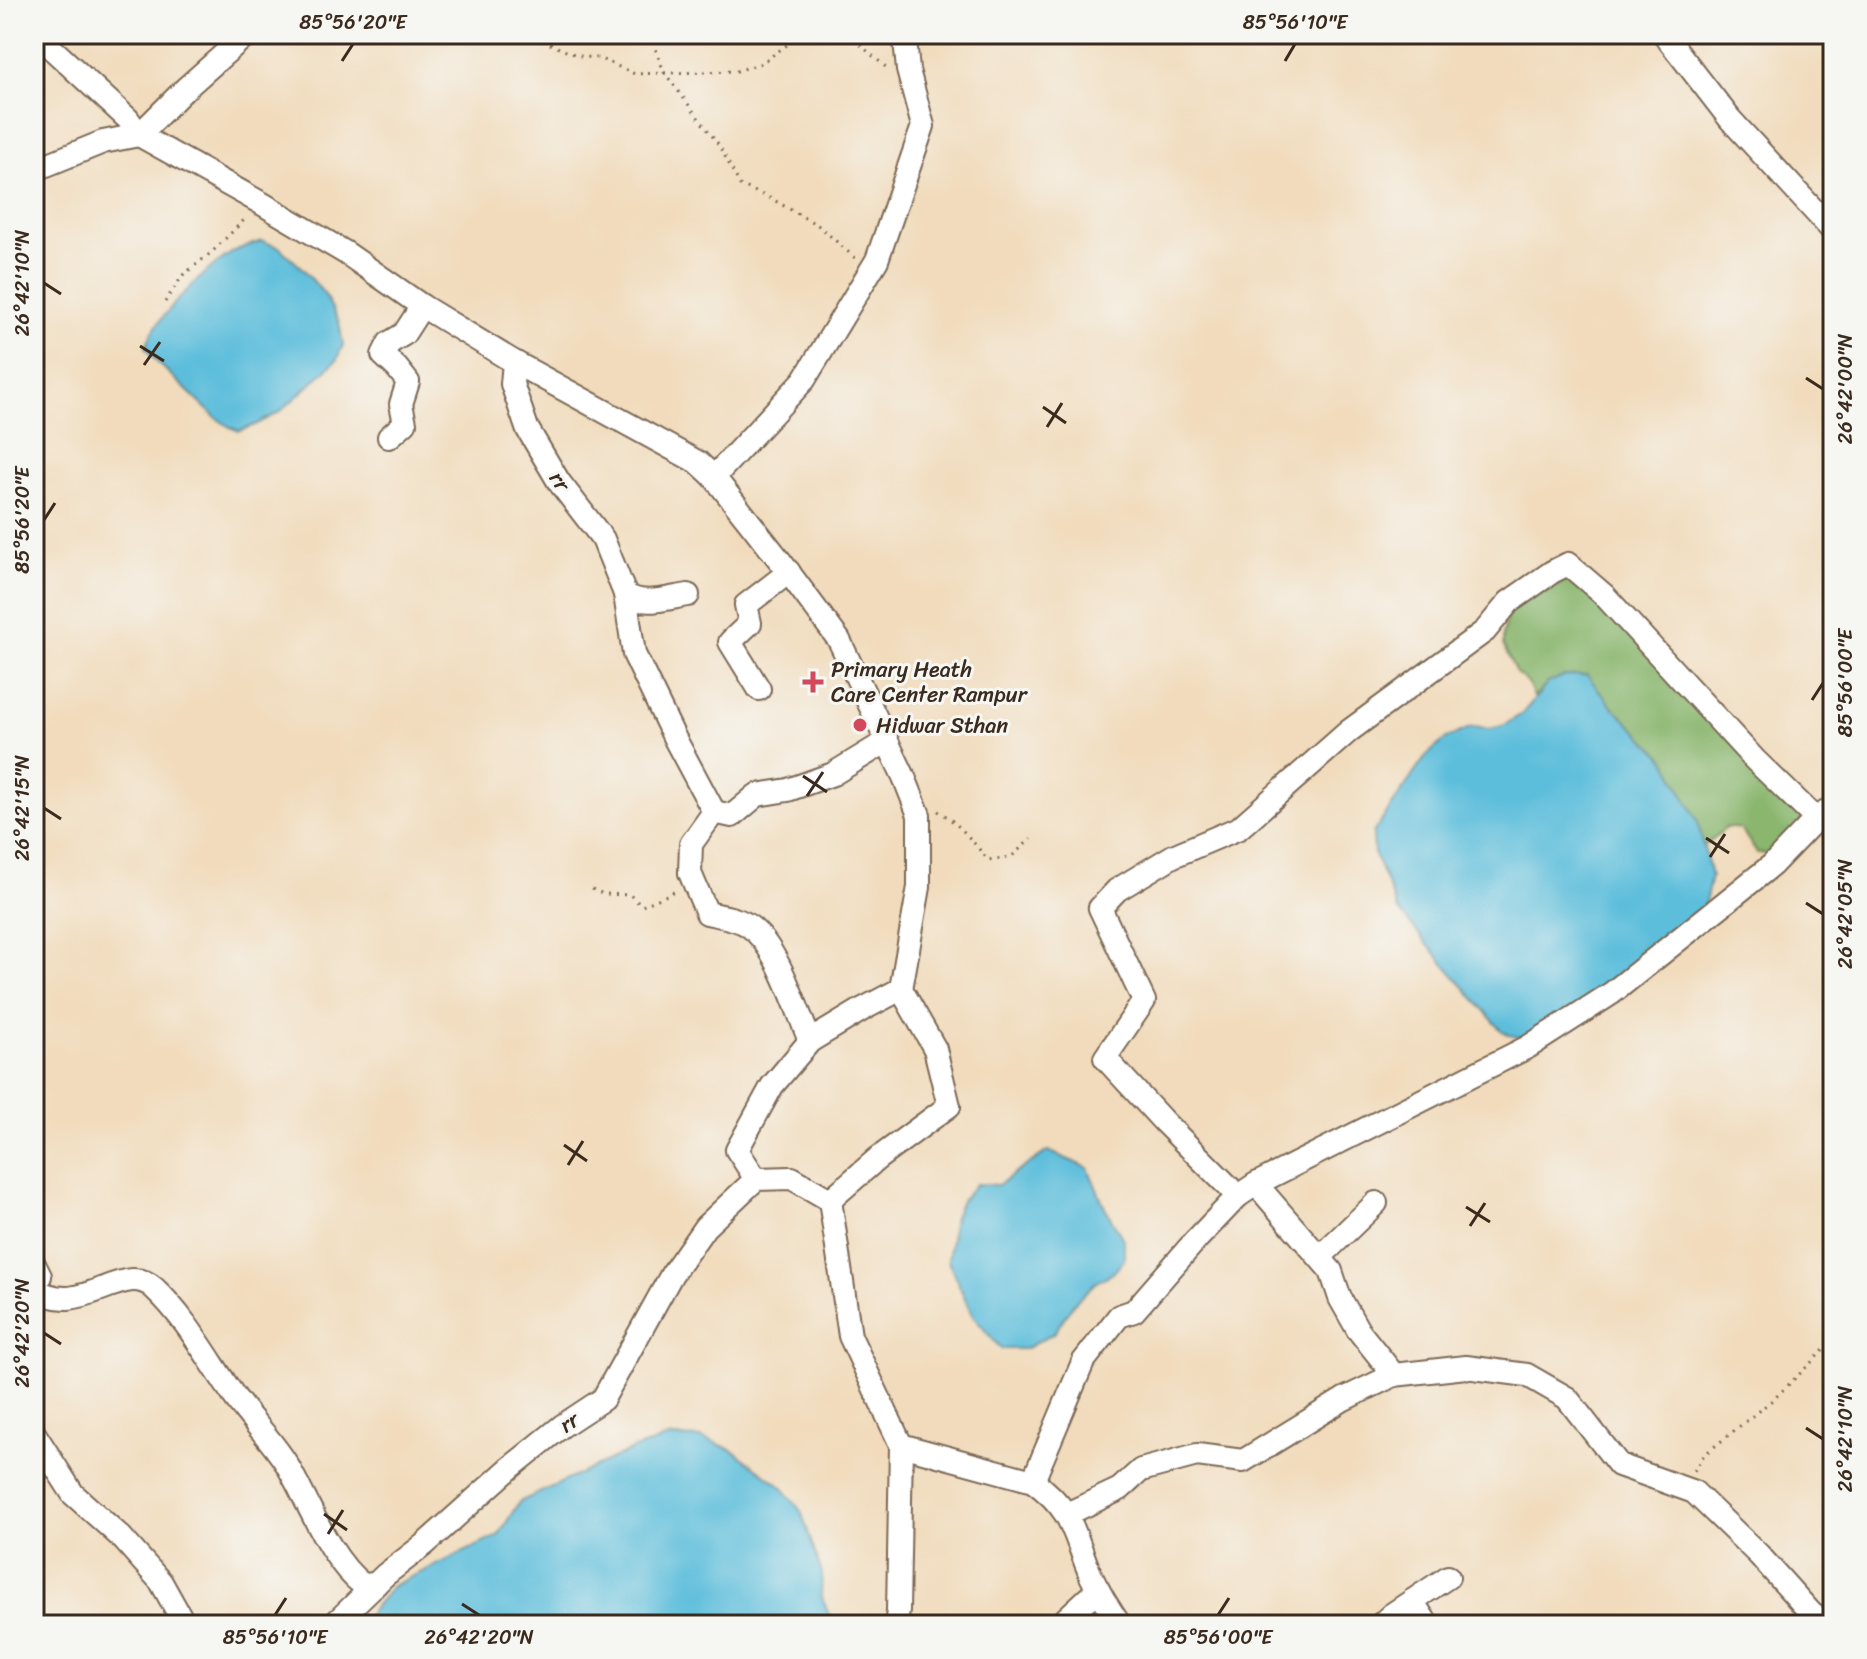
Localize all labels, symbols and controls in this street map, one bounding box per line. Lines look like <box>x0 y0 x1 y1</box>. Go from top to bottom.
text: 85°56'20"E <box>299 5 409 40</box>
text: 85°56'10"E <box>1243 5 1349 40</box>
text: 26°42'10"N <box>5 230 40 336</box>
text: 26°42'00"N <box>1828 334 1863 444</box>
street label: rr <box>539 463 582 501</box>
text: 85°56'20"E <box>5 464 40 574</box>
text: 85°56'00"E <box>1828 627 1863 737</box>
place label: Primary Heath Care Center Rampur <box>831 650 1029 714</box>
marker: Primary Heath Care Center Rampur <box>802 671 824 693</box>
place label: Hidwar Sthan <box>876 706 1008 745</box>
marker: Hidwar Sthan <box>851 716 869 734</box>
text: 26°42'15"N <box>5 755 40 861</box>
text: 26°42'05"N <box>1828 859 1863 969</box>
text: 26°42'20"N <box>5 1278 40 1388</box>
text: 26°42'10"N <box>1828 1386 1863 1492</box>
street label: rr <box>550 1400 589 1443</box>
text: 85°56'10"E <box>223 1620 329 1655</box>
text: 26°42'20"N <box>424 1620 534 1655</box>
text: 85°56'00"E <box>1164 1620 1274 1655</box>

